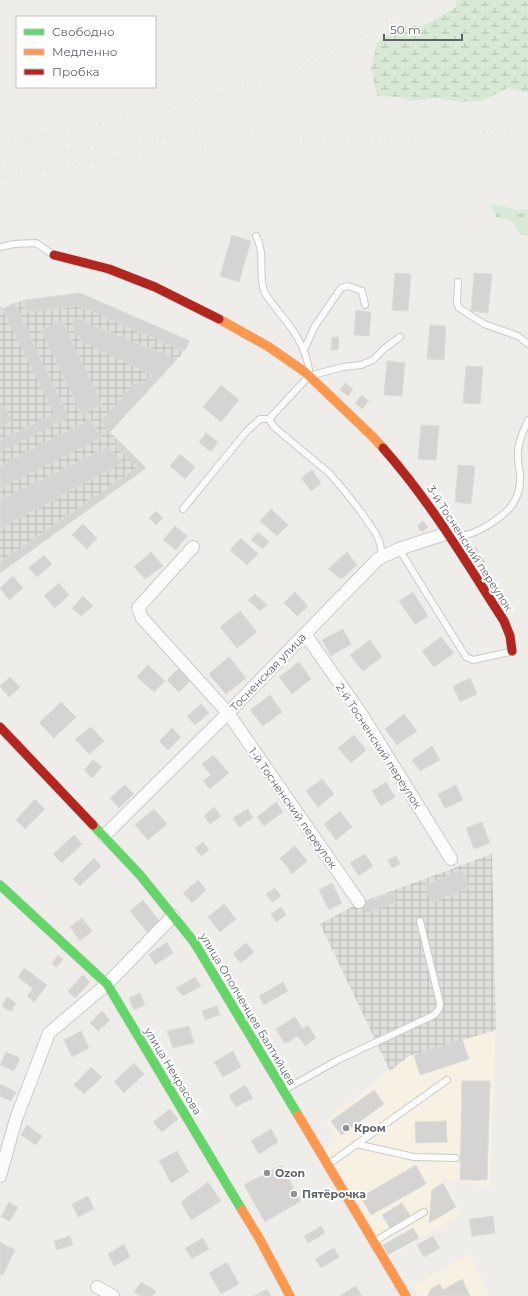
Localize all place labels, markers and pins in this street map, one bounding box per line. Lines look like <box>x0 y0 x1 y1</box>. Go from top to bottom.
place label: Кром <box>354 1121 386 1135</box>
marker: Кром <box>341 1123 351 1133</box>
place label: Ozon <box>275 1166 305 1180</box>
marker: Ozon <box>262 1168 272 1178</box>
place label: Пятёрочка <box>302 1187 366 1201</box>
marker: Пятёрочка <box>289 1189 299 1199</box>

